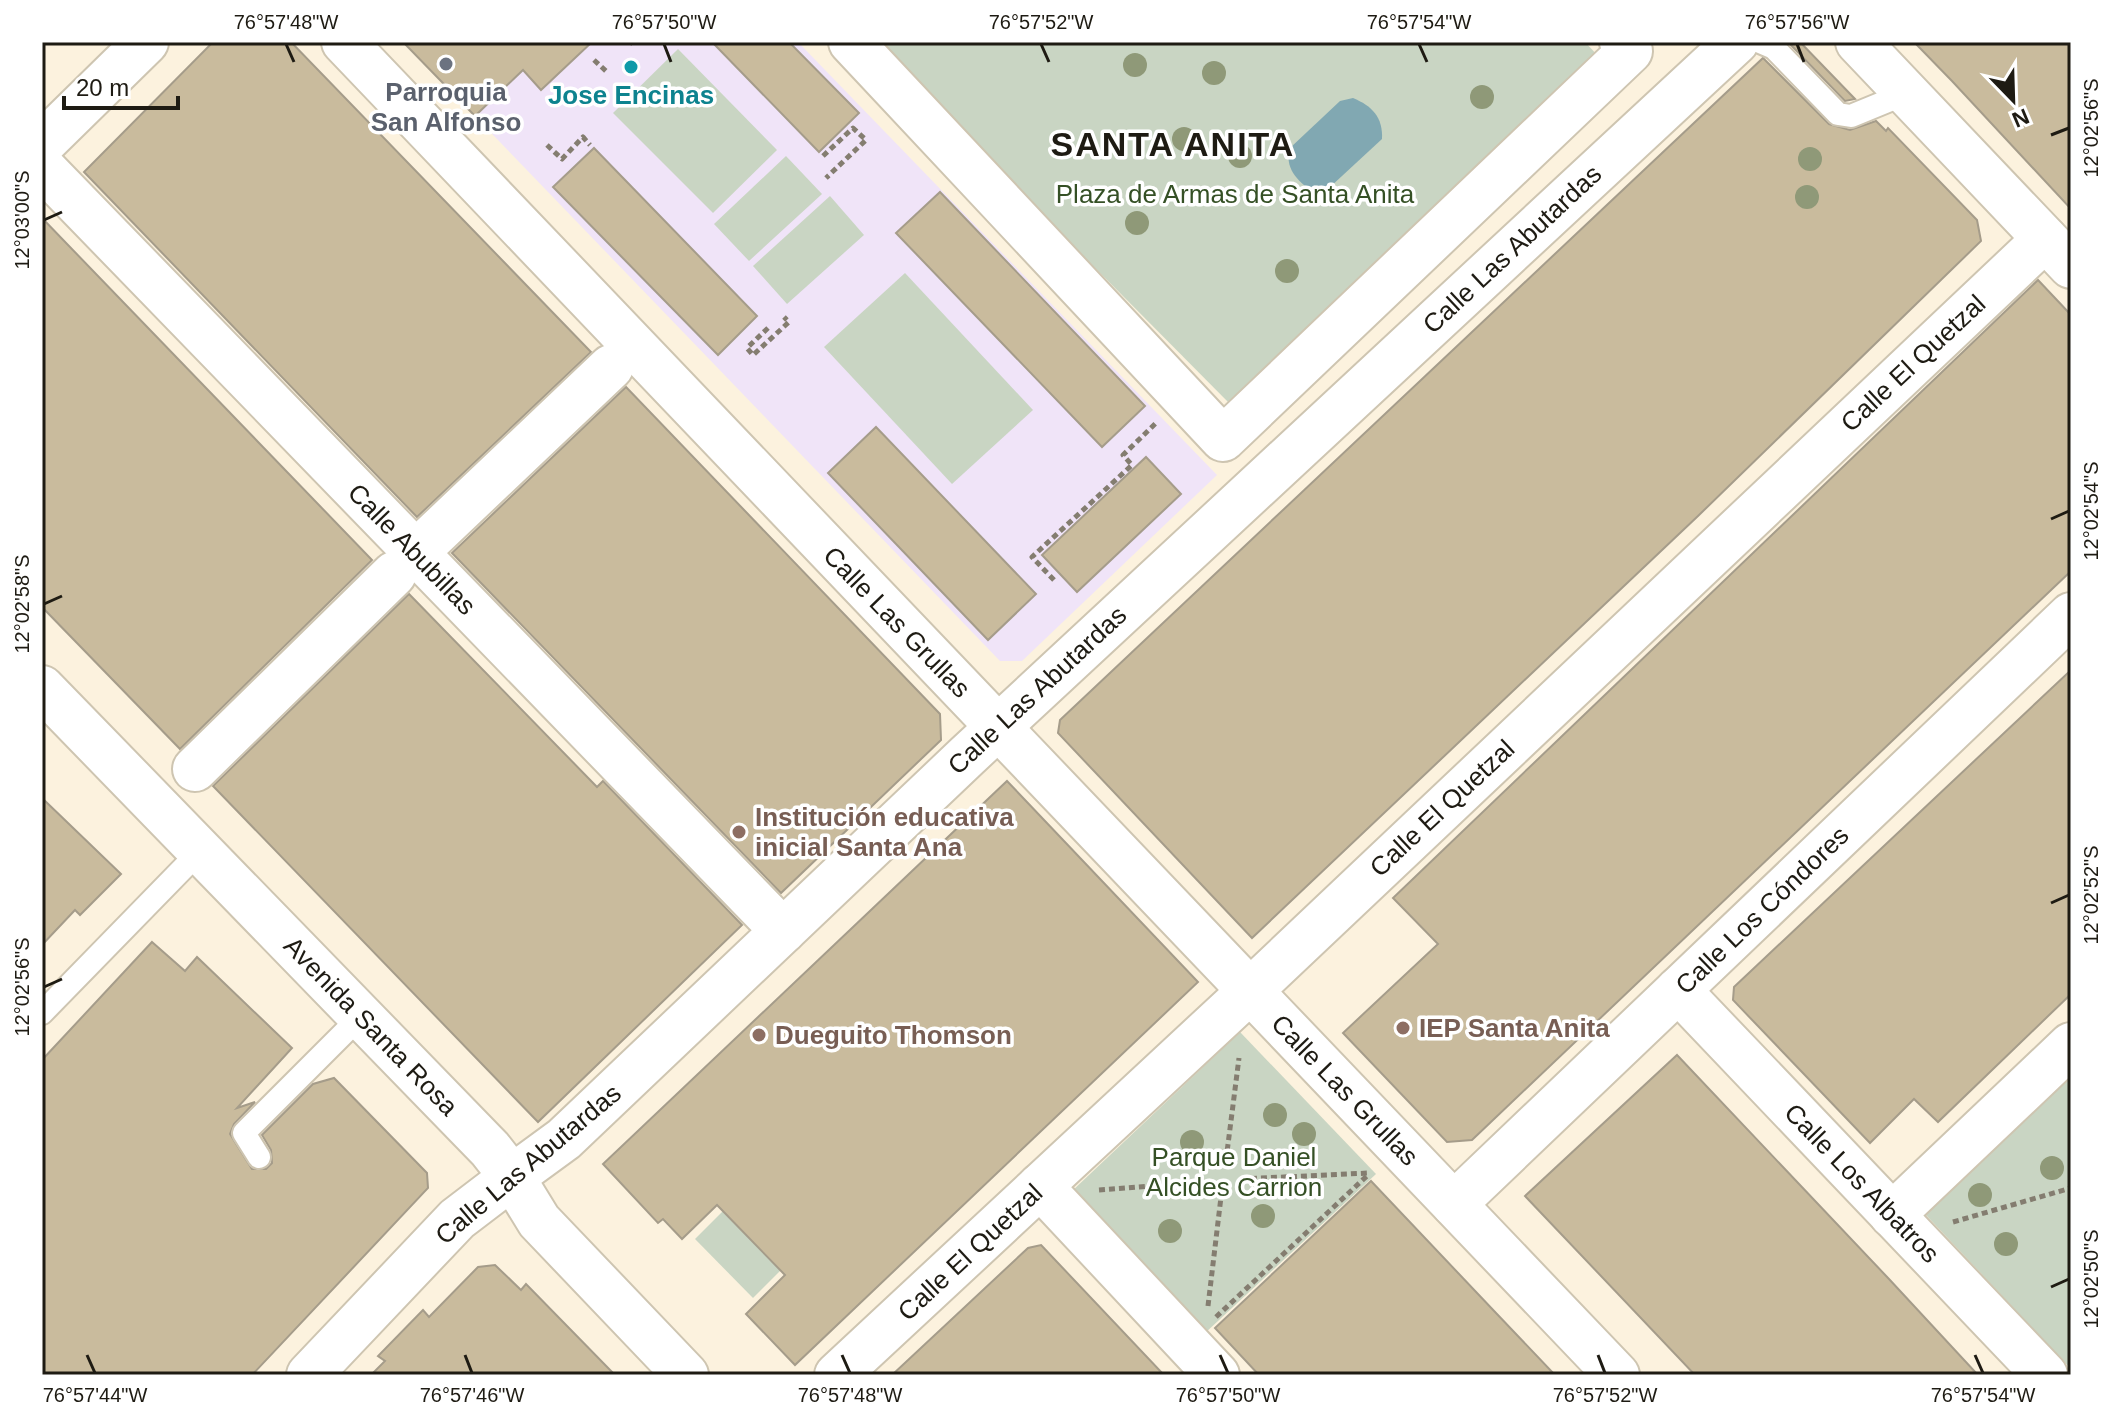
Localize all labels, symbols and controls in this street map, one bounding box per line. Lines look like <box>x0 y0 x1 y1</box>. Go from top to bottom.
text: 76°57'48"W <box>234 11 338 33</box>
text: 76°57'50"W <box>612 11 716 33</box>
text: 76°57'52"W <box>989 11 1093 33</box>
text: 76°57'54"W <box>1367 11 1471 33</box>
text: 76°57'56"W <box>1745 11 1849 33</box>
marker: Parroquia San Alfonso <box>437 55 455 73</box>
marker: Jose Encinas <box>622 58 640 76</box>
scale bar <box>64 60 178 110</box>
north arrow <box>1973 60 2053 140</box>
text: 20 m <box>76 74 129 101</box>
place label: Parroquia San Alfonso <box>371 77 521 137</box>
text: 12°02'56"S <box>2080 79 2102 178</box>
place label: Jose Encinas <box>548 80 714 110</box>
text: N <box>2008 103 2033 133</box>
district label: SANTA ANITA <box>1051 125 1295 163</box>
street label: Calle Las Abutardas <box>1417 159 1607 339</box>
text: 12°03'00"S <box>11 171 33 270</box>
park label: Plaza de Armas de Santa Anita <box>1056 179 1415 209</box>
street label: Calle El Quetzal <box>1835 288 1991 438</box>
text: 12°02'54"S <box>2080 462 2102 561</box>
street label: Calle Abubillas <box>342 477 482 621</box>
street label: Calle Las Grullas <box>817 540 977 704</box>
text: 12°02'58"S <box>11 555 33 654</box>
street label: Calle Las Abutardas <box>942 600 1132 780</box>
street label: Calle El Quetzal <box>1364 733 1520 883</box>
place label: Institución educativa inicial Santa Ana <box>755 802 1014 862</box>
street label: Calle Los Cóndores <box>1669 820 1855 1000</box>
marker: Institución educativa inicial Santa Ana <box>730 823 748 841</box>
text: 12°02'52"S <box>2080 846 2102 945</box>
street label: Avenida Santa Rosa <box>278 930 464 1122</box>
text: 12°02'56"S <box>11 938 33 1037</box>
street label: Calle Las Grullas <box>1265 1008 1425 1172</box>
place label: IEP Santa Anita <box>1419 1013 1610 1043</box>
marker: IEP Santa Anita <box>1394 1019 1412 1037</box>
place label: Dueguito Thomson <box>775 1020 1012 1050</box>
marker: Dueguito Thomson <box>750 1026 768 1044</box>
street label: Calle Las Abutardas <box>429 1078 627 1250</box>
street label: Calle Los Albatros <box>1778 1097 1946 1269</box>
park label: Parque Daniel Alcides Carrion <box>1146 1142 1322 1202</box>
street label: Calle El Quetzal <box>892 1177 1048 1327</box>
text: 12°02'50"S <box>2080 1230 2102 1329</box>
text: 76°57'44"W <box>43 1384 147 1406</box>
text: 76°57'46"W <box>420 1384 524 1406</box>
text: 76°57'48"W <box>798 1384 902 1406</box>
text: 76°57'50"W <box>1176 1384 1280 1406</box>
text: 76°57'52"W <box>1553 1384 1657 1406</box>
text: 76°57'54"W <box>1931 1384 2035 1406</box>

